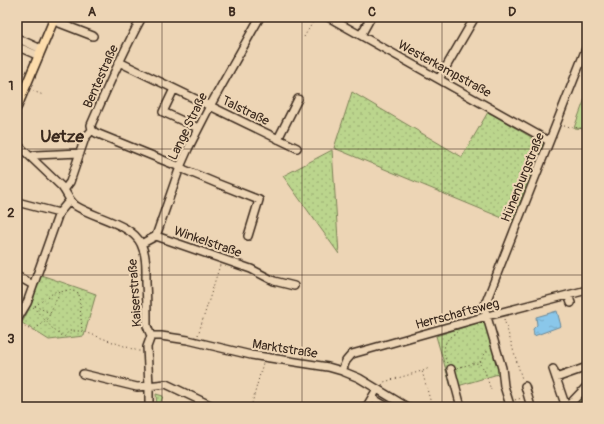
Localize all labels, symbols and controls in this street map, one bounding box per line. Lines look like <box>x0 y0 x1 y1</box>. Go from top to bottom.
text: A <box>88 4 97 20</box>
text: B <box>228 4 236 20</box>
text: C <box>368 4 376 20</box>
text: D <box>508 4 516 20</box>
street label: Westerkampstraße <box>395 37 494 101</box>
street label: Bentestraße <box>80 42 122 111</box>
text: 1 <box>8 78 14 94</box>
street label: Lange Straße <box>165 90 211 163</box>
street label: Talstraße <box>219 93 272 129</box>
district label: Uetze <box>40 126 84 147</box>
street label: Hünenburgstraße <box>498 130 548 224</box>
text: 2 <box>7 205 15 221</box>
street label: Winkelstraße <box>172 223 244 261</box>
street label: Kaiserstraße <box>125 258 145 328</box>
street label: Herrschaftsweg <box>414 295 501 333</box>
text: 3 <box>7 331 15 347</box>
street label: Marktstraße <box>251 336 319 362</box>

